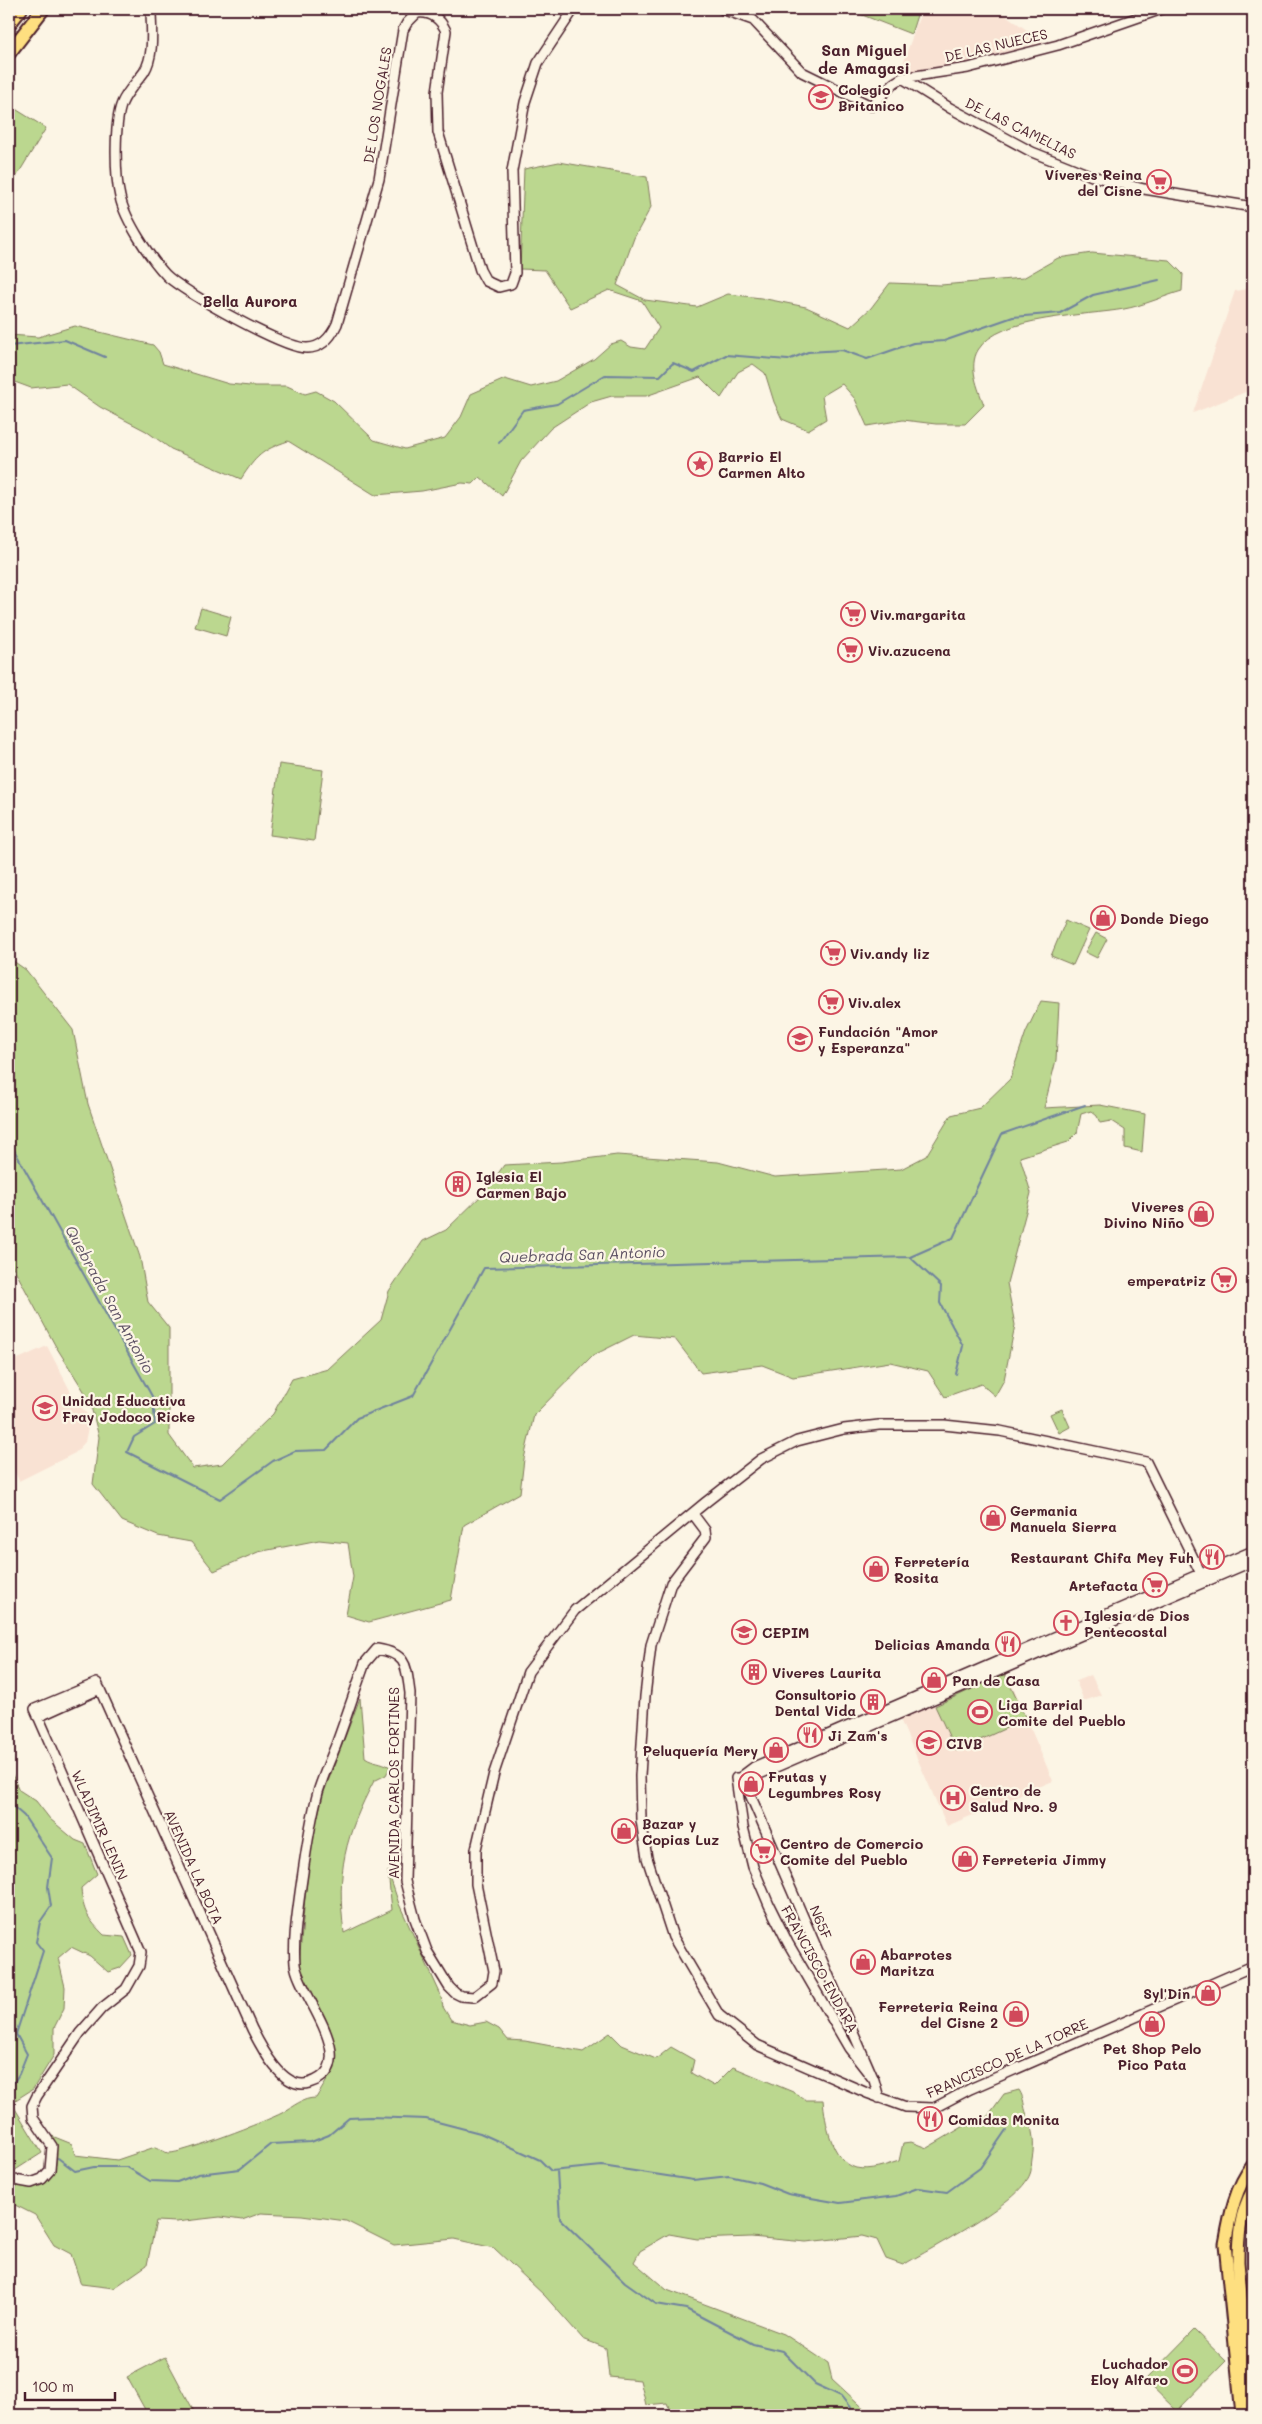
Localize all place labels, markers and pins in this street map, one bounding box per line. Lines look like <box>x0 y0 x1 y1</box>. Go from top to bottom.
place label: Colegio Britanico <box>838 80 904 115</box>
school or university icon: Colegio Britanico <box>808 84 834 110</box>
place label: Víveres Reina del Cisne <box>1045 165 1142 200</box>
supermarket icon: Víveres Reina del Cisne <box>1146 169 1172 195</box>
place label: Barrio El Carmen Alto <box>718 447 806 482</box>
place icon: Barrio El Carmen Alto <box>687 451 713 477</box>
supermarket icon: Viv.margarita <box>840 601 866 627</box>
place label: Viv.margarita <box>870 605 966 624</box>
supermarket icon: Viv.azucena <box>837 637 863 663</box>
place label: Viv.azucena <box>868 641 951 660</box>
shop icon: Donde Diego <box>1090 905 1116 931</box>
place label: Donde Diego <box>1120 909 1209 928</box>
supermarket icon: Viv.andy liz <box>820 940 846 966</box>
place label: Viv.andy liz <box>850 944 930 963</box>
supermarket icon: Viv.alex <box>818 989 844 1015</box>
place label: Viv.alex <box>848 993 901 1012</box>
place label: Fundación "Amor y Esperanza" <box>818 1022 938 1057</box>
school or university icon: Fundación "Amor y Esperanza" <box>787 1026 813 1052</box>
place label: Iglesia El Carmen Bajo <box>476 1167 567 1202</box>
building icon: Iglesia El Carmen Bajo <box>445 1171 471 1197</box>
place label: Viveres Divino Niño <box>1103 1197 1184 1232</box>
shop icon: Viveres Divino Niño <box>1188 1201 1214 1227</box>
supermarket icon: emperatriz <box>1211 1267 1237 1293</box>
place label: emperatriz <box>1127 1271 1206 1290</box>
place label: Unidad Educativa Fray Jodoco Ricke <box>62 1391 195 1426</box>
school or university icon: Unidad Educativa Fray Jodoco Ricke <box>32 1395 58 1421</box>
place label: Germania Manuela Sierra <box>1010 1501 1117 1536</box>
shop icon: Germania Manuela Sierra <box>980 1505 1006 1531</box>
restaurant icon: Restaurant Chifa Mey Fuh <box>1199 1544 1225 1570</box>
place label: Restaurant Chifa Mey Fuh <box>1011 1548 1194 1567</box>
place label: Ferretería Rosita <box>894 1552 970 1587</box>
shop icon: Ferretería Rosita <box>863 1556 889 1582</box>
supermarket icon: Artefacta <box>1142 1572 1168 1598</box>
place label: Artefacta <box>1069 1576 1138 1595</box>
place label: Iglesia de Dios Pentecostal <box>1084 1606 1190 1641</box>
church icon: Iglesia de Dios Pentecostal <box>1053 1610 1079 1636</box>
school or university icon: CEPIM <box>731 1619 757 1645</box>
place label: CEPIM <box>762 1623 809 1642</box>
restaurant icon: Delicias Amanda <box>995 1631 1021 1657</box>
place label: Delicias Amanda <box>874 1635 990 1654</box>
building icon: Viveres Laurita <box>741 1659 767 1685</box>
place label: Viveres Laurita <box>772 1663 882 1682</box>
shop icon: Pan de Casa <box>921 1667 947 1693</box>
place label: Pan de Casa <box>952 1671 1041 1690</box>
place label: Consultorio Dental Vida <box>774 1685 856 1720</box>
building icon: Consultorio Dental Vida <box>860 1689 886 1715</box>
place label: Liga Barrial Comite del Pueblo <box>998 1695 1126 1730</box>
sports icon: Liga Barrial Comite del Pueblo <box>967 1699 993 1725</box>
restaurant icon: Ji Zam's <box>797 1722 823 1748</box>
place label: Ji Zam's <box>828 1726 887 1745</box>
school or university icon: CIVB <box>916 1730 942 1756</box>
place label: CIVB <box>946 1734 982 1753</box>
shop icon: Peluquería Mery <box>763 1737 789 1763</box>
place label: Peluquería Mery <box>643 1741 758 1760</box>
place label: Frutas y Legumbres Rosy <box>768 1767 882 1802</box>
shop icon: Frutas y Legumbres Rosy <box>738 1771 764 1797</box>
place label: Centro de Salud Nro. 9 <box>970 1781 1058 1816</box>
hospital icon: Centro de Salud Nro. 9 <box>940 1785 966 1811</box>
place label: Bazar y Copias Luz <box>642 1814 719 1849</box>
shop icon: Bazar y Copias Luz <box>611 1818 637 1844</box>
place label: Centro de Comercio Comite del Pueblo <box>780 1834 924 1869</box>
supermarket icon: Centro de Comercio Comite del Pueblo <box>750 1838 776 1864</box>
shop icon: Ferreteria Jimmy <box>952 1846 978 1872</box>
place label: Ferreteria Jimmy <box>982 1850 1107 1869</box>
place label: Abarrotes Maritza <box>880 1945 952 1980</box>
shop icon: Abarrotes Maritza <box>850 1949 876 1975</box>
shop icon: Syl'Din <box>1195 1980 1221 2006</box>
place label: Syl'Din <box>1143 1984 1190 2003</box>
place label: Ferreteria Reina del Cisne 2 <box>878 1997 998 2032</box>
shop icon: Ferreteria Reina del Cisne 2 <box>1003 2001 1029 2027</box>
shop icon: Pet Shop Pelo Pico Pata <box>1139 2011 1165 2037</box>
place label: Pet Shop Pelo Pico Pata <box>1103 2039 1202 2074</box>
restaurant icon: Comidas Monita <box>917 2106 943 2132</box>
place label: Comidas Monita <box>948 2110 1060 2129</box>
place label: Luchador Eloy Alfaro <box>1090 2354 1168 2389</box>
sports icon: Luchador Eloy Alfaro <box>1172 2358 1198 2384</box>

